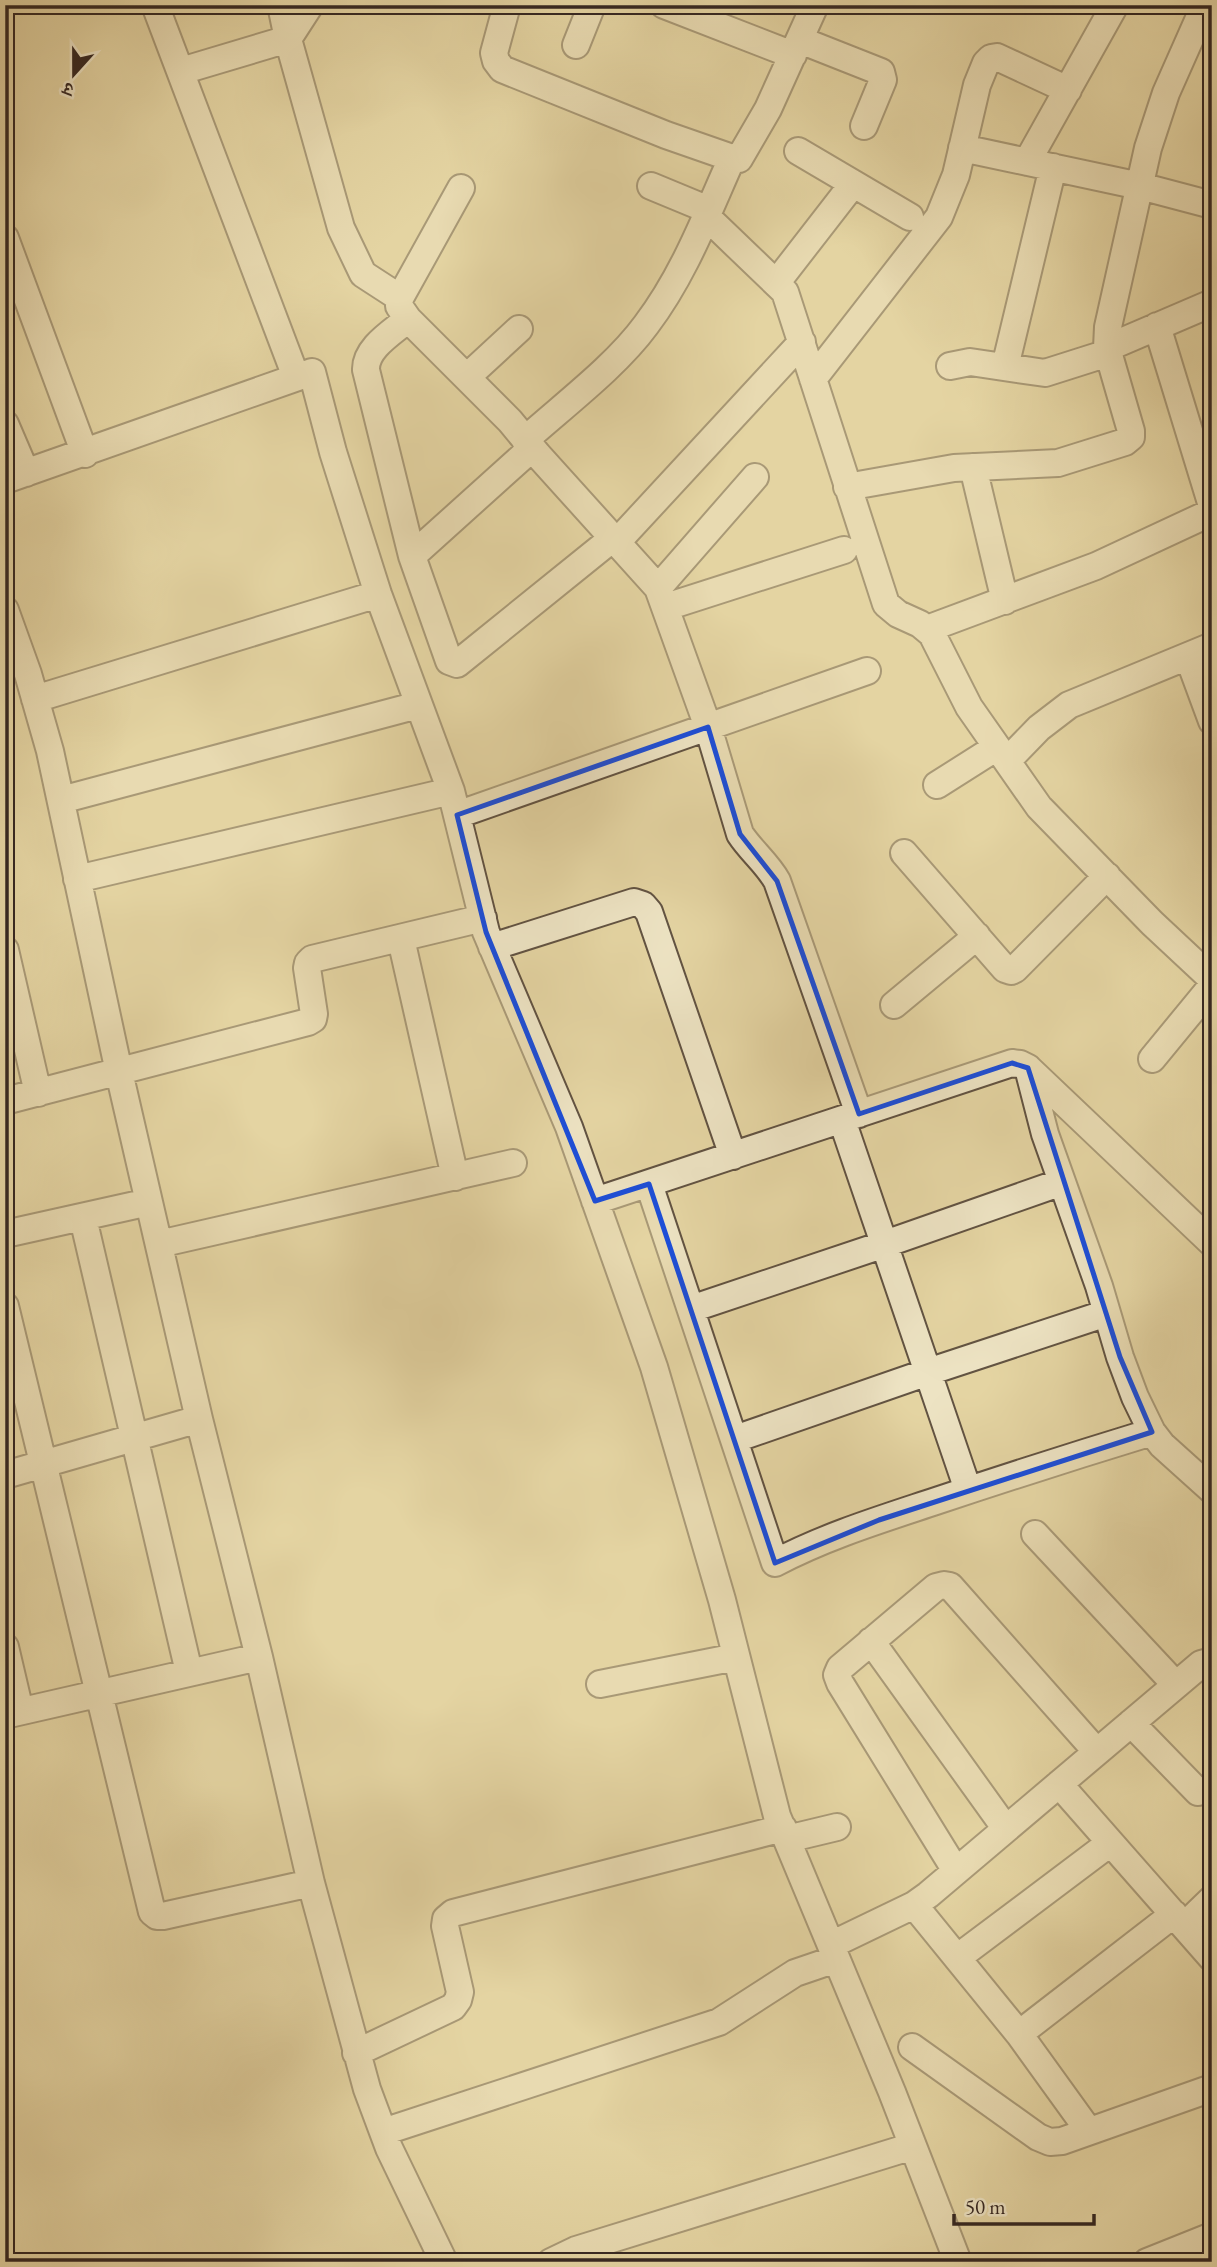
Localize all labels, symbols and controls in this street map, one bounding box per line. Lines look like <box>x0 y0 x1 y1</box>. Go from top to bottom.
north arrow <box>38 38 108 108</box>
text: उ <box>58 76 79 104</box>
scale bar <box>954 2183 1094 2227</box>
text: 50 m <box>965 2193 1006 2220</box>

